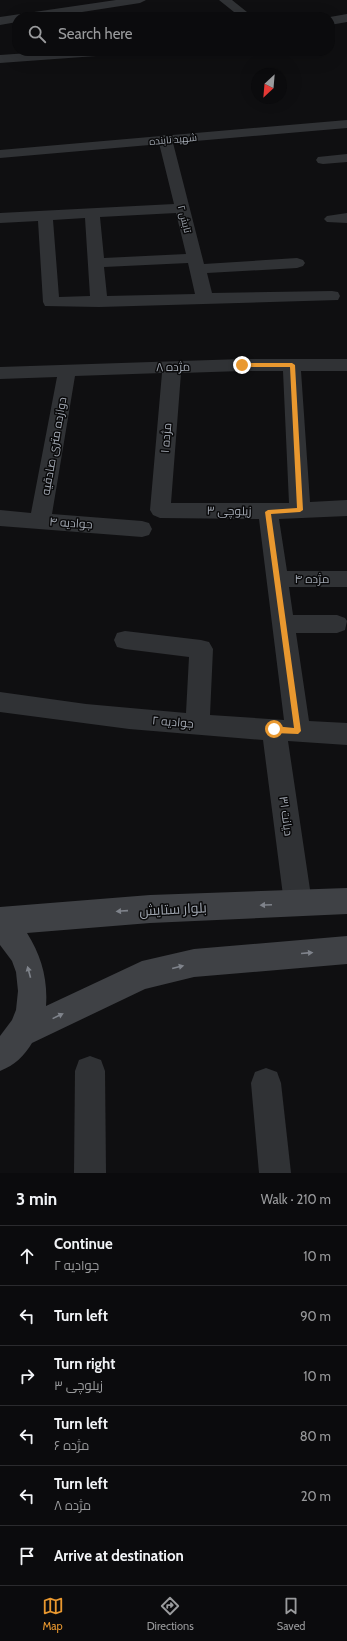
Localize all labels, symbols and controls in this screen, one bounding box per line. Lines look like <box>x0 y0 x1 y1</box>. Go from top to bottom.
search box <box>12 12 335 56</box>
icon: search <box>26 23 48 45</box>
text: Search here <box>58 25 133 43</box>
north arrow <box>251 68 287 104</box>
street label: شهید تابنده <box>149 131 197 148</box>
street label: تابش ۲ <box>175 204 194 235</box>
route end <box>233 356 251 374</box>
street label: مژده ۸ <box>156 359 190 374</box>
street label: دوازده متری صادقیه <box>37 395 70 496</box>
street label: مژده ۱ <box>157 422 174 454</box>
street label: زیلوچی ۳ <box>206 503 252 520</box>
street label: جوادیه ۴ <box>49 514 93 531</box>
street label: مژده ۴ <box>295 571 329 586</box>
street label: جوادیه ۲ <box>152 712 195 731</box>
route start <box>265 720 283 738</box>
street label: دیانت ۳۱ <box>276 795 297 837</box>
street label: بلوار ستایش <box>139 898 207 920</box>
one-way arrow <box>260 901 272 908</box>
one-way arrow <box>116 908 128 915</box>
one-way arrow <box>301 950 313 957</box>
one-way arrow <box>172 963 184 969</box>
one-way arrow <box>26 966 32 978</box>
one-way arrow <box>52 1013 64 1019</box>
text: 3 min <box>16 1189 57 1209</box>
text: Walk · 210 m <box>261 1191 331 1207</box>
text: Continue <box>54 1235 113 1253</box>
icon: ahead <box>16 1245 38 1267</box>
text: 10 m <box>303 1248 331 1264</box>
text: جوادیه ۲ <box>54 1257 99 1273</box>
icon: left <box>16 1305 38 1327</box>
text: Turn left <box>54 1307 108 1325</box>
text: 90 m <box>300 1308 331 1324</box>
text: Turn right <box>54 1355 115 1373</box>
icon: right <box>16 1365 38 1387</box>
text: 10 m <box>303 1368 331 1384</box>
text: زیلوچی ۳ <box>54 1377 103 1393</box>
text: Turn left <box>54 1415 108 1433</box>
icon: left <box>16 1425 38 1447</box>
text: 80 m <box>300 1428 331 1444</box>
text: مژده ۶ <box>54 1437 89 1453</box>
text: Turn left <box>54 1475 108 1493</box>
icon: left <box>16 1485 38 1507</box>
text: 20 m <box>301 1488 331 1504</box>
text: مژده ۸ <box>54 1497 91 1513</box>
icon: arrive <box>16 1545 38 1567</box>
text: Arrive at destination <box>54 1547 184 1565</box>
tab: Map <box>42 1595 64 1633</box>
tab: Directions <box>147 1595 194 1633</box>
tab: Saved <box>277 1595 305 1633</box>

